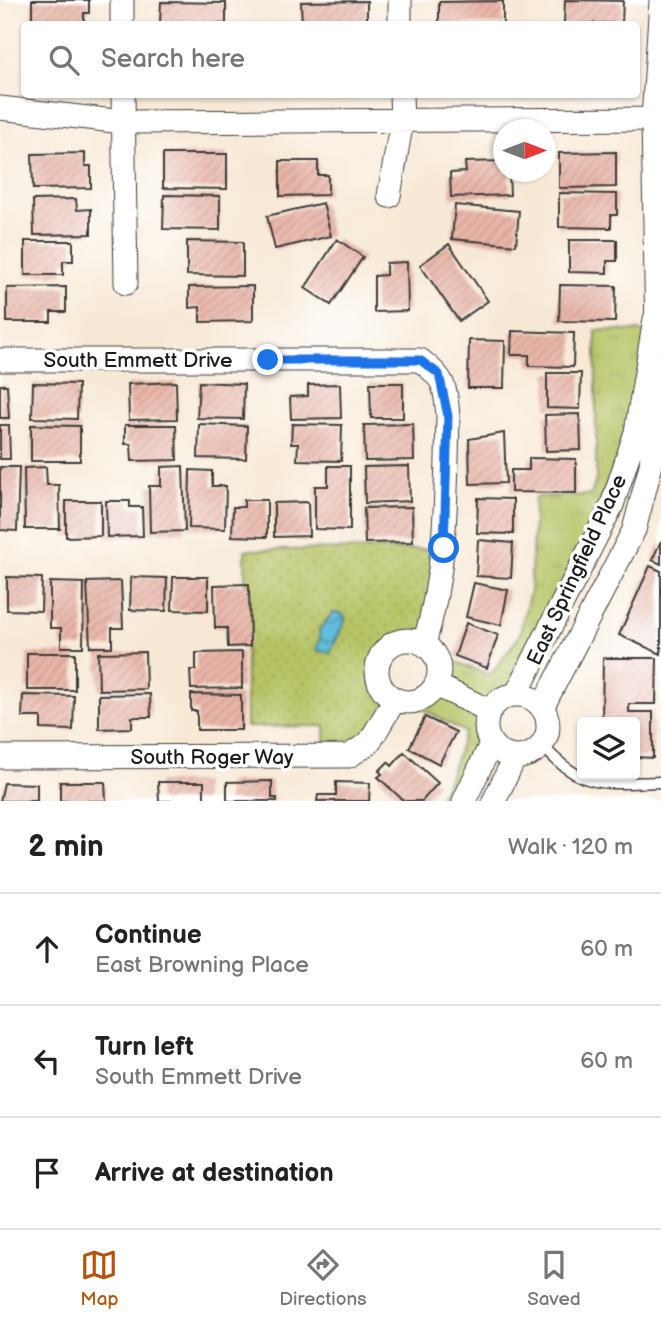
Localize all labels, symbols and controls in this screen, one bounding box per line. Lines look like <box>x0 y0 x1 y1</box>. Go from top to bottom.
search box <box>21 21 640 98</box>
icon: search <box>45 41 83 79</box>
text: Search here <box>101 44 245 75</box>
north arrow <box>493 119 556 182</box>
route end <box>252 344 283 375</box>
street label: South Emmett Drive <box>44 348 232 373</box>
street label: East Springfield Place <box>522 471 632 669</box>
route start <box>428 532 459 563</box>
map controls <box>577 717 640 780</box>
button: layers <box>577 717 640 780</box>
street label: South Roger Way <box>130 745 294 770</box>
text: 2 min <box>28 829 104 865</box>
text: Walk · 120 m <box>508 833 633 861</box>
text: Continue <box>95 920 202 951</box>
icon: ahead <box>28 930 66 968</box>
text: 60 m <box>580 935 633 963</box>
text: East Browning Place <box>95 951 309 979</box>
text: Turn left <box>95 1032 194 1063</box>
icon: left <box>28 1042 66 1080</box>
text: 60 m <box>580 1047 633 1075</box>
text: South Emmett Drive <box>95 1063 302 1091</box>
icon: arrive <box>28 1154 66 1192</box>
text: Arrive at destination <box>95 1158 334 1189</box>
tab: Map <box>80 1246 119 1311</box>
tab: Directions <box>279 1246 367 1311</box>
tab: Saved <box>527 1246 581 1311</box>

